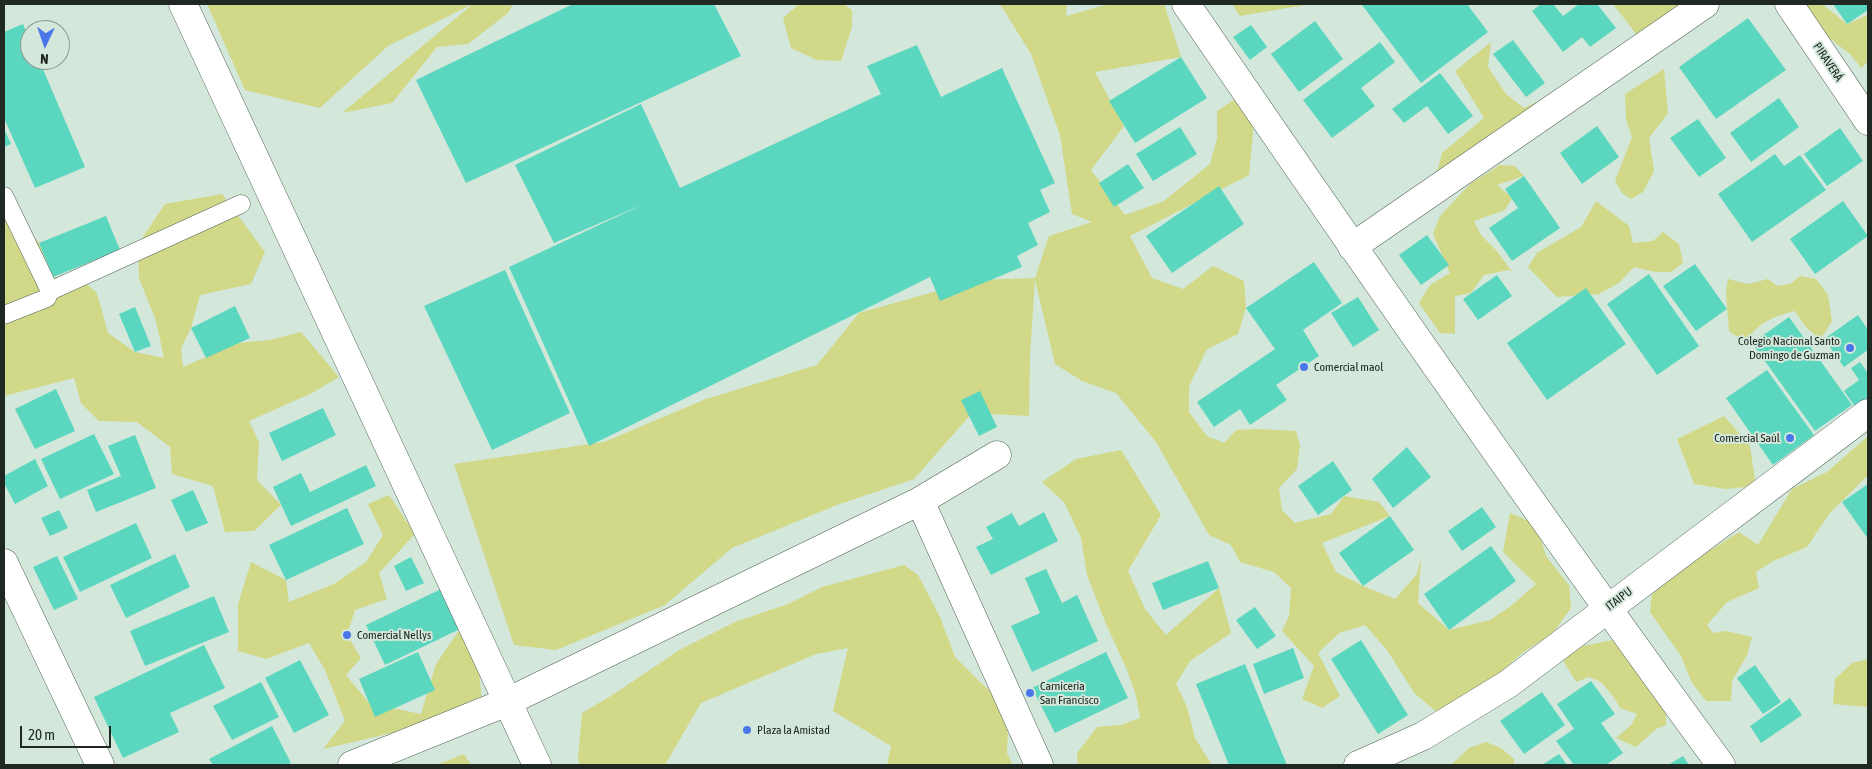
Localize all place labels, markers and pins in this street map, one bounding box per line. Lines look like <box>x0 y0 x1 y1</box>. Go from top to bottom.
place label: Colegio Nacional Santo Domingo de Guzman <box>1738 334 1840 362</box>
marker: Colegio Nacional Santo Domingo de Guzman <box>1844 342 1856 354</box>
place label: Comercial maol <box>1314 360 1383 374</box>
marker: Comercial maol <box>1298 361 1310 373</box>
place label: Comercial Saúl <box>1714 431 1780 445</box>
marker: Comercial Saúl <box>1784 432 1796 444</box>
place label: Comercial Nellys <box>357 628 431 642</box>
marker: Comercial Nellys <box>341 629 353 641</box>
place label: Carniceria San Francisco <box>1040 679 1099 707</box>
marker: Carniceria San Francisco <box>1024 687 1036 699</box>
place label: Plaza la Amistad <box>757 723 830 737</box>
marker: Plaza la Amistad <box>741 724 753 736</box>

